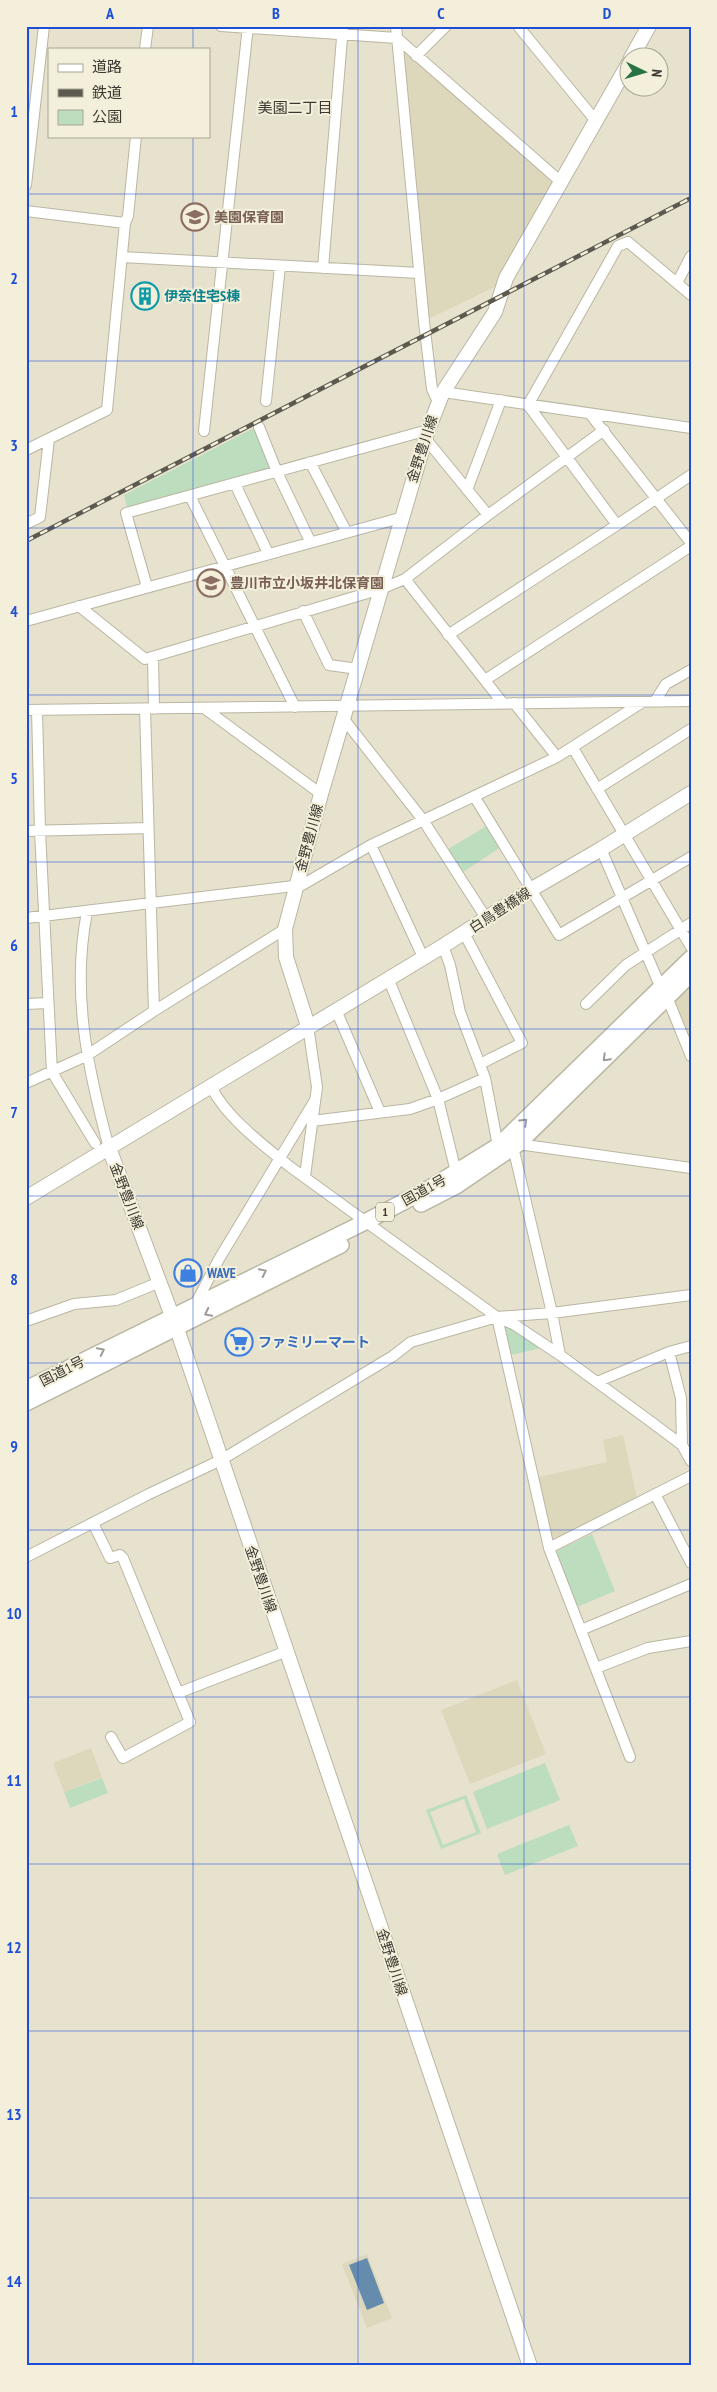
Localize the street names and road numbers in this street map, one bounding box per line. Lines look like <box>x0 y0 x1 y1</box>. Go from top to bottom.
street label: 金野豊川線 <box>403 413 441 485</box>
street label: 金野豊川線 <box>291 802 327 874</box>
street label: 白鳥豊橋線 <box>466 883 534 937</box>
street label: 金野豊川線 <box>106 1160 148 1232</box>
street label: 国道1号 <box>399 1170 449 1210</box>
road number: 1 <box>376 1202 394 1222</box>
street label: 国道1号 <box>36 1352 88 1390</box>
street label: 金野豊川線 <box>241 1543 281 1615</box>
street label: 金野豊川線 <box>373 1926 411 1998</box>

